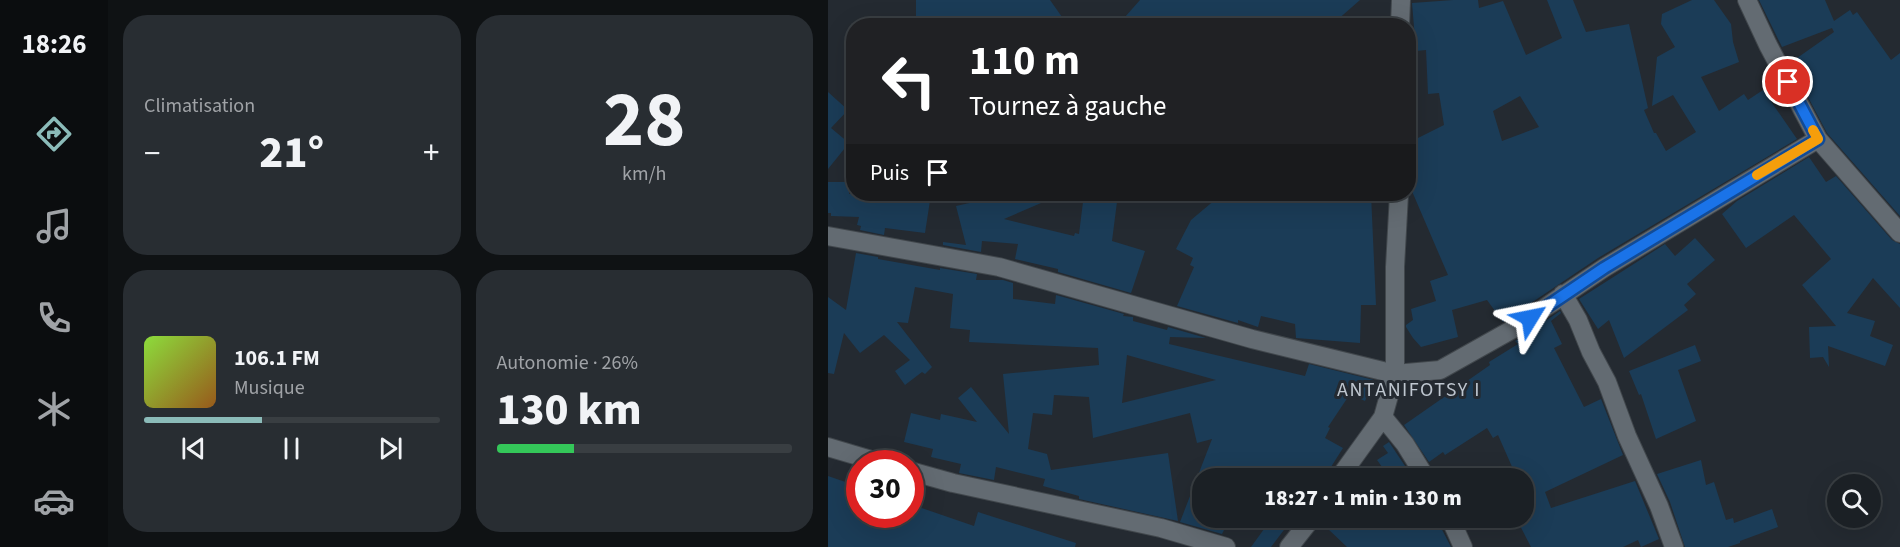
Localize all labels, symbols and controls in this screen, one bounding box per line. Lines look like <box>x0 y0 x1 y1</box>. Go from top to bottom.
text: 18:26 <box>21 25 87 64</box>
text: 110 m <box>969 31 1080 91</box>
icon: left <box>870 42 948 120</box>
pin <box>1762 56 1813 107</box>
text: 28 <box>603 65 685 176</box>
icon: arrive <box>1771 65 1804 98</box>
text: Tournez à gauche <box>969 87 1166 126</box>
text: Climatisation <box>144 92 255 120</box>
icon: directions <box>33 113 75 155</box>
text: 21° <box>259 121 324 185</box>
text: − <box>144 130 160 177</box>
text: + <box>423 130 439 177</box>
icon: arrive <box>921 156 954 189</box>
text: Puis <box>870 157 909 189</box>
text: km/h <box>622 160 666 188</box>
icon: music <box>33 205 75 247</box>
position arrow <box>1498 286 1562 350</box>
icon: phone <box>33 297 75 339</box>
text: 106.1 FM <box>234 342 320 374</box>
text: Autonomie · 26% <box>497 349 638 377</box>
text: Musique <box>234 374 305 402</box>
district label: ANTANIFOTSY I <box>1337 376 1481 404</box>
text: 130 km <box>497 378 642 442</box>
icon: climate <box>33 388 75 430</box>
icon: previous <box>177 432 210 465</box>
icon: pause <box>275 432 308 465</box>
icon: next <box>374 432 407 465</box>
speed limit sign: 30 <box>846 450 924 528</box>
map controls <box>1827 474 1881 528</box>
button: search <box>1827 474 1881 528</box>
icon: car <box>33 480 75 522</box>
text: 18:27 · 1 min · 130 m <box>1264 482 1462 514</box>

